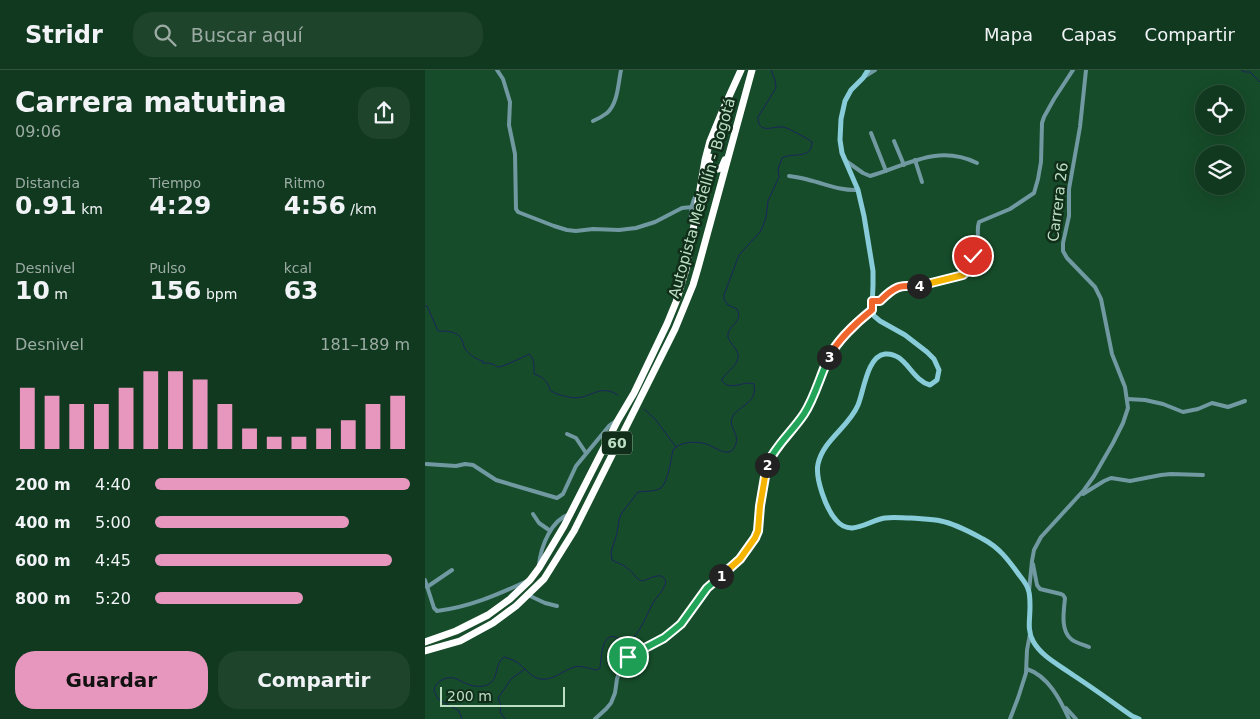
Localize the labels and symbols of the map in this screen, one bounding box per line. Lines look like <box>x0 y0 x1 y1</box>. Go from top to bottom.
street label: Autopista Medellín - Bogotá <box>665 96 739 300</box>
street label: Carrera 26 <box>1044 161 1072 243</box>
pin <box>952 235 994 277</box>
pin: 4 <box>907 274 931 298</box>
pin: 3 <box>817 344 841 370</box>
road number: 60 <box>602 432 632 454</box>
pin: 2 <box>755 452 779 478</box>
pin: 1 <box>709 564 733 588</box>
pin <box>607 636 649 678</box>
scale bar <box>440 684 565 707</box>

